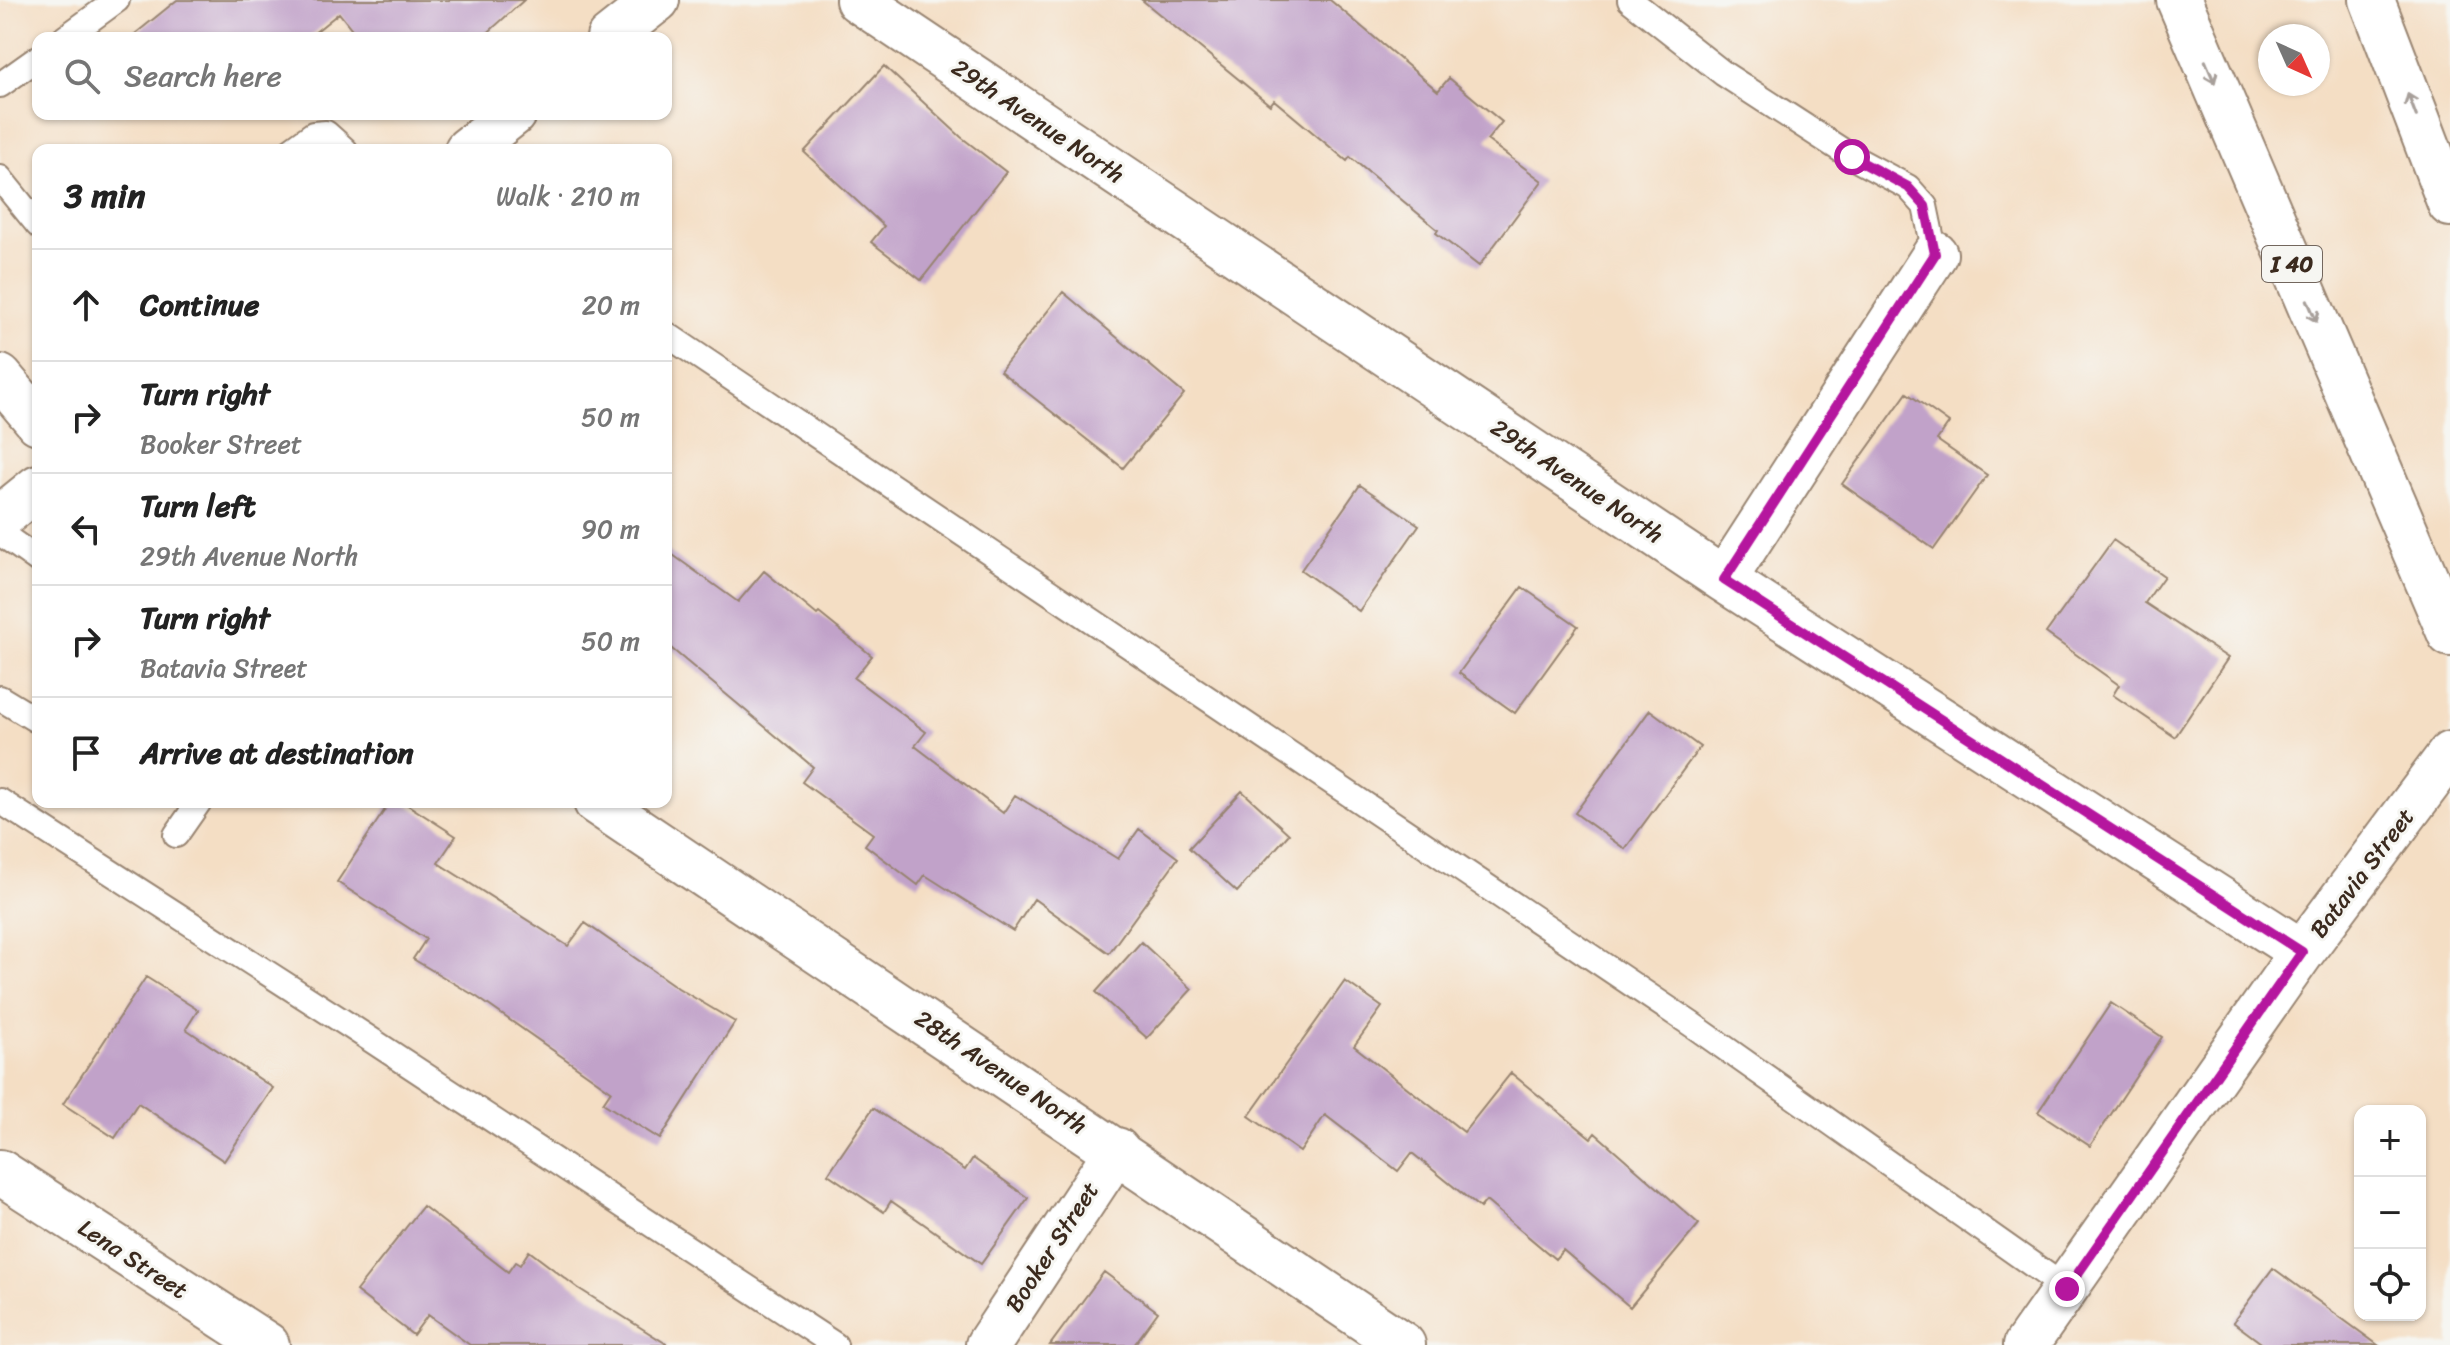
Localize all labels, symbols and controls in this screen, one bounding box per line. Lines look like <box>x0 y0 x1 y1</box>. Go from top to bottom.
north arrow <box>2258 24 2330 96</box>
search box <box>32 32 672 120</box>
street label: 29th Avenue North <box>943 47 1133 195</box>
text: Search here <box>124 49 282 103</box>
icon: search <box>60 54 104 98</box>
one-way arrow <box>2204 59 2219 84</box>
one-way arrow <box>2404 93 2418 118</box>
route start <box>1834 139 1870 175</box>
text: 3 min <box>64 166 145 226</box>
text: Walk · 210 m <box>496 173 640 219</box>
road number: I 40 <box>2262 246 2322 282</box>
text: Continue <box>140 278 259 332</box>
text: 20 m <box>582 282 640 328</box>
icon: ahead <box>64 283 108 327</box>
one-way arrow <box>2305 298 2320 323</box>
text: Turn right <box>140 367 270 421</box>
text: 50 m <box>581 394 640 440</box>
icon: right <box>64 395 108 439</box>
street label: 29th Avenue North <box>1482 407 1672 555</box>
text: Booker Street <box>140 421 302 467</box>
text: Turn left <box>140 479 256 533</box>
text: 90 m <box>581 506 640 552</box>
icon: left <box>64 507 108 551</box>
text: 29th Avenue North <box>140 533 358 579</box>
text: Turn right <box>140 591 270 645</box>
text: 50 m <box>581 618 640 664</box>
icon: right <box>64 619 108 663</box>
text: Batavia Street <box>140 645 308 691</box>
text: Arrive at destination <box>140 726 414 780</box>
icon: arrive <box>64 731 108 775</box>
street label: Batavia Street <box>2299 799 2425 947</box>
street label: 28th Avenue North <box>906 998 1096 1146</box>
map controls <box>2354 1105 2426 1321</box>
button: + <box>2354 1105 2426 1177</box>
street label: Booker Street <box>994 1173 1110 1321</box>
button: − <box>2354 1177 2426 1249</box>
street label: Lena Street <box>69 1207 197 1311</box>
button: locate <box>2354 1249 2426 1321</box>
route end <box>2049 1271 2085 1307</box>

